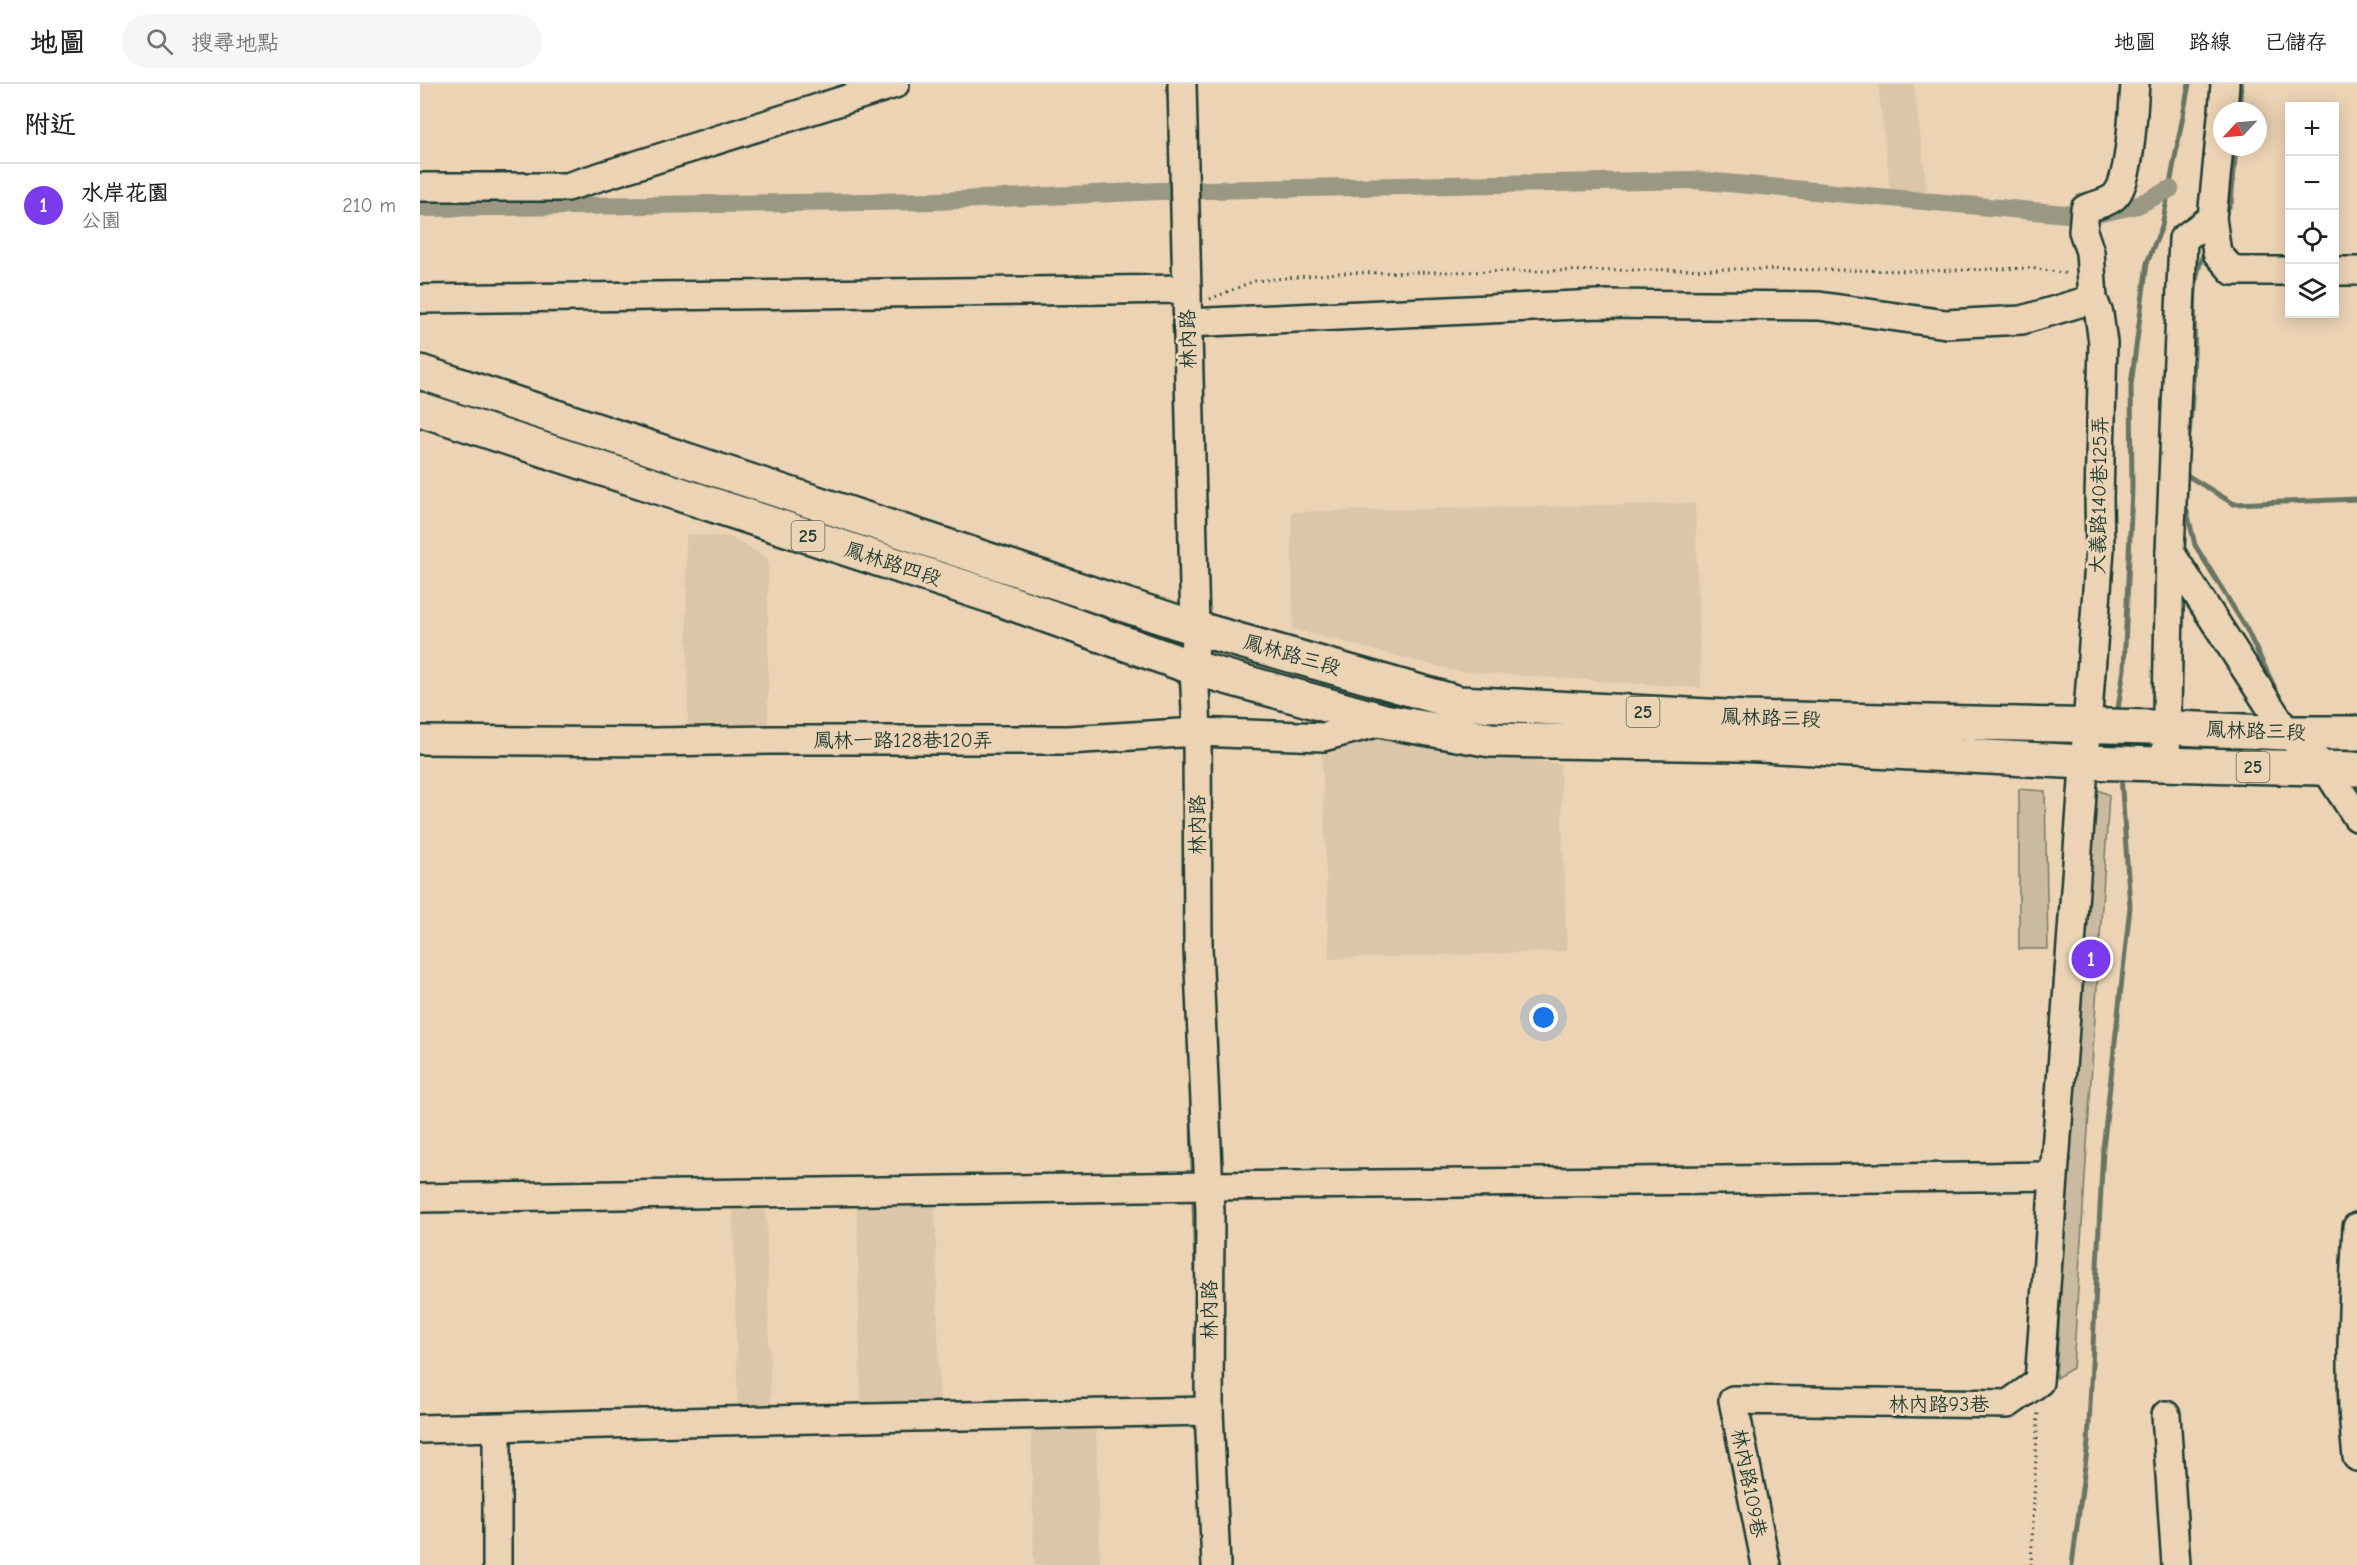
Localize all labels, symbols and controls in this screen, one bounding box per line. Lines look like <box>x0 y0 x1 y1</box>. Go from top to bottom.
search box <box>122 14 542 68</box>
icon: search <box>143 25 176 58</box>
text: 地圖 <box>30 27 86 59</box>
text: 搜尋地點 <box>191 30 279 56</box>
text: 地圖 <box>2114 30 2156 54</box>
text: 路線 <box>2189 30 2231 54</box>
text: 已儲存 <box>2264 30 2327 54</box>
north arrow <box>2213 102 2267 156</box>
map controls <box>2285 102 2339 318</box>
button: + <box>2285 102 2339 156</box>
text: 附近 <box>24 110 76 140</box>
button: − <box>2285 156 2339 210</box>
text: 水岸花園 <box>81 180 169 206</box>
text: 1 <box>40 194 47 217</box>
text: 210 m <box>342 194 396 217</box>
text: 公園 <box>81 209 121 232</box>
button: locate <box>2285 210 2339 264</box>
button: layers <box>2285 264 2339 318</box>
street label: 林內路 <box>1176 308 1200 369</box>
street label: 大義路140巷125弄 <box>2086 415 2112 575</box>
road number: 25 <box>792 521 824 551</box>
street label: 鳳林路四段 <box>842 538 944 590</box>
street label: 鳳林路三段 <box>1241 630 1343 680</box>
road number: 25 <box>1626 697 1660 727</box>
street label: 鳳林路三段 <box>1721 705 1821 731</box>
street label: 鳳林路三段 <box>2206 718 2306 744</box>
street label: 鳳林一路128巷120弄 <box>813 729 993 752</box>
road number: 25 <box>2236 752 2270 782</box>
street label: 林內路 <box>1186 794 1209 855</box>
pin: 1 <box>2072 936 2110 982</box>
your location <box>1529 1003 1558 1032</box>
street label: 林內路 <box>1198 1279 1221 1340</box>
street label: 林內路93巷 <box>1889 1393 1990 1416</box>
street label: 林內路109巷 <box>1727 1426 1771 1541</box>

